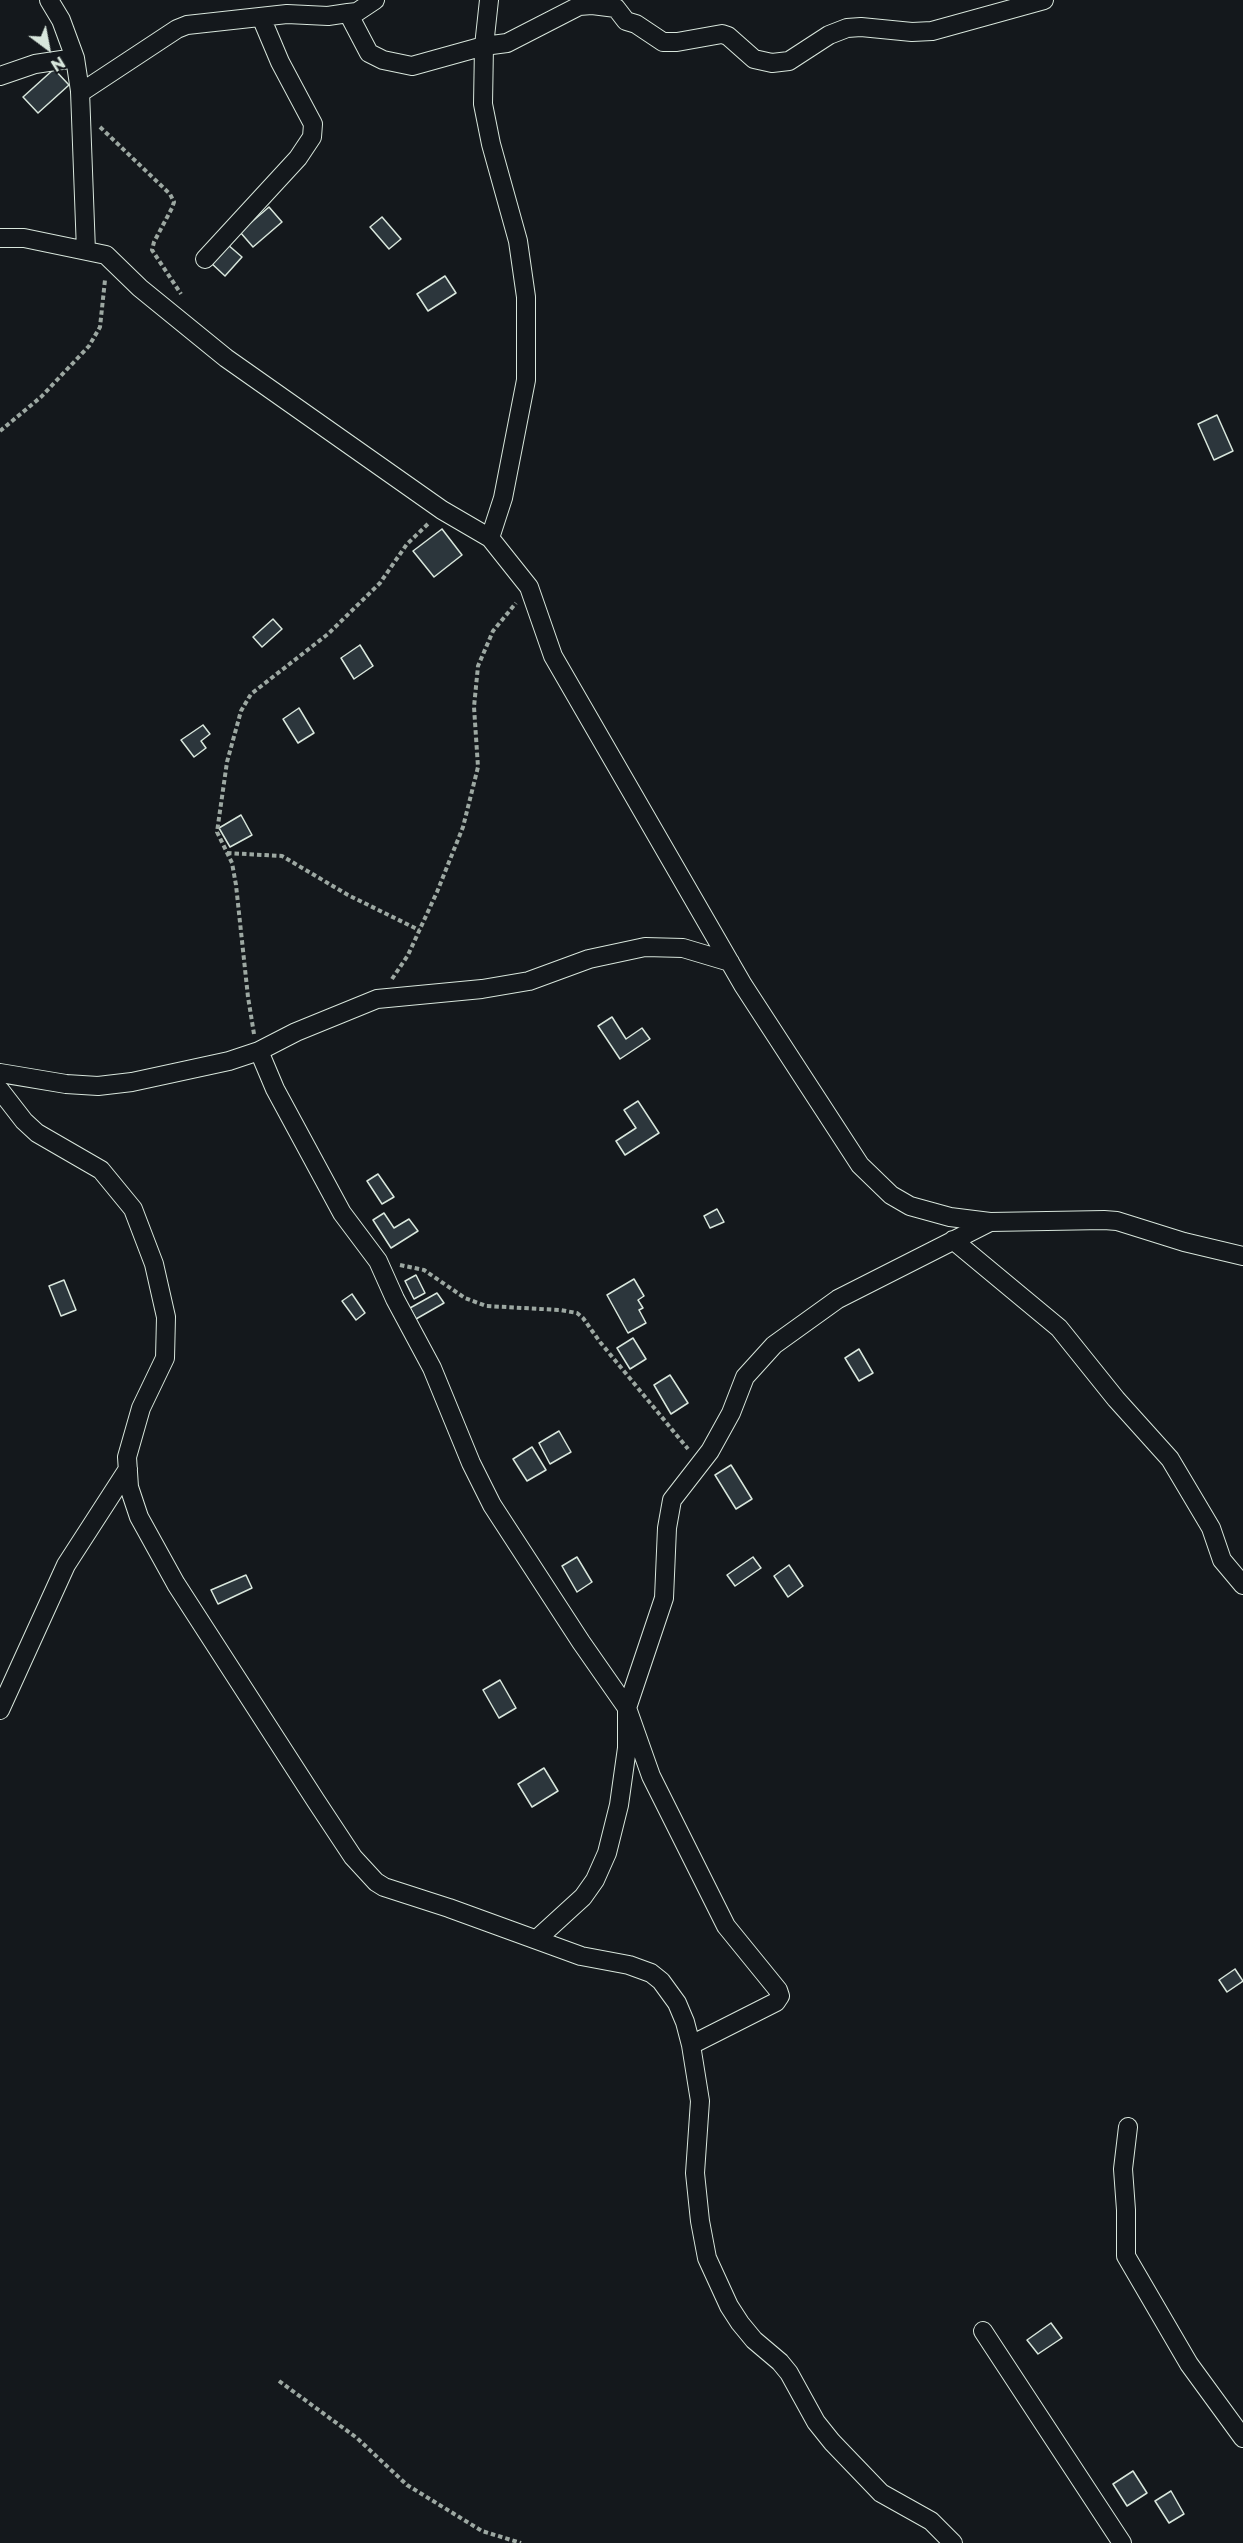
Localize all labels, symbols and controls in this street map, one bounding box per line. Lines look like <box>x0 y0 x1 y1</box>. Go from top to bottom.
north arrow <box>18 18 78 78</box>
text: N <box>47 52 68 75</box>

